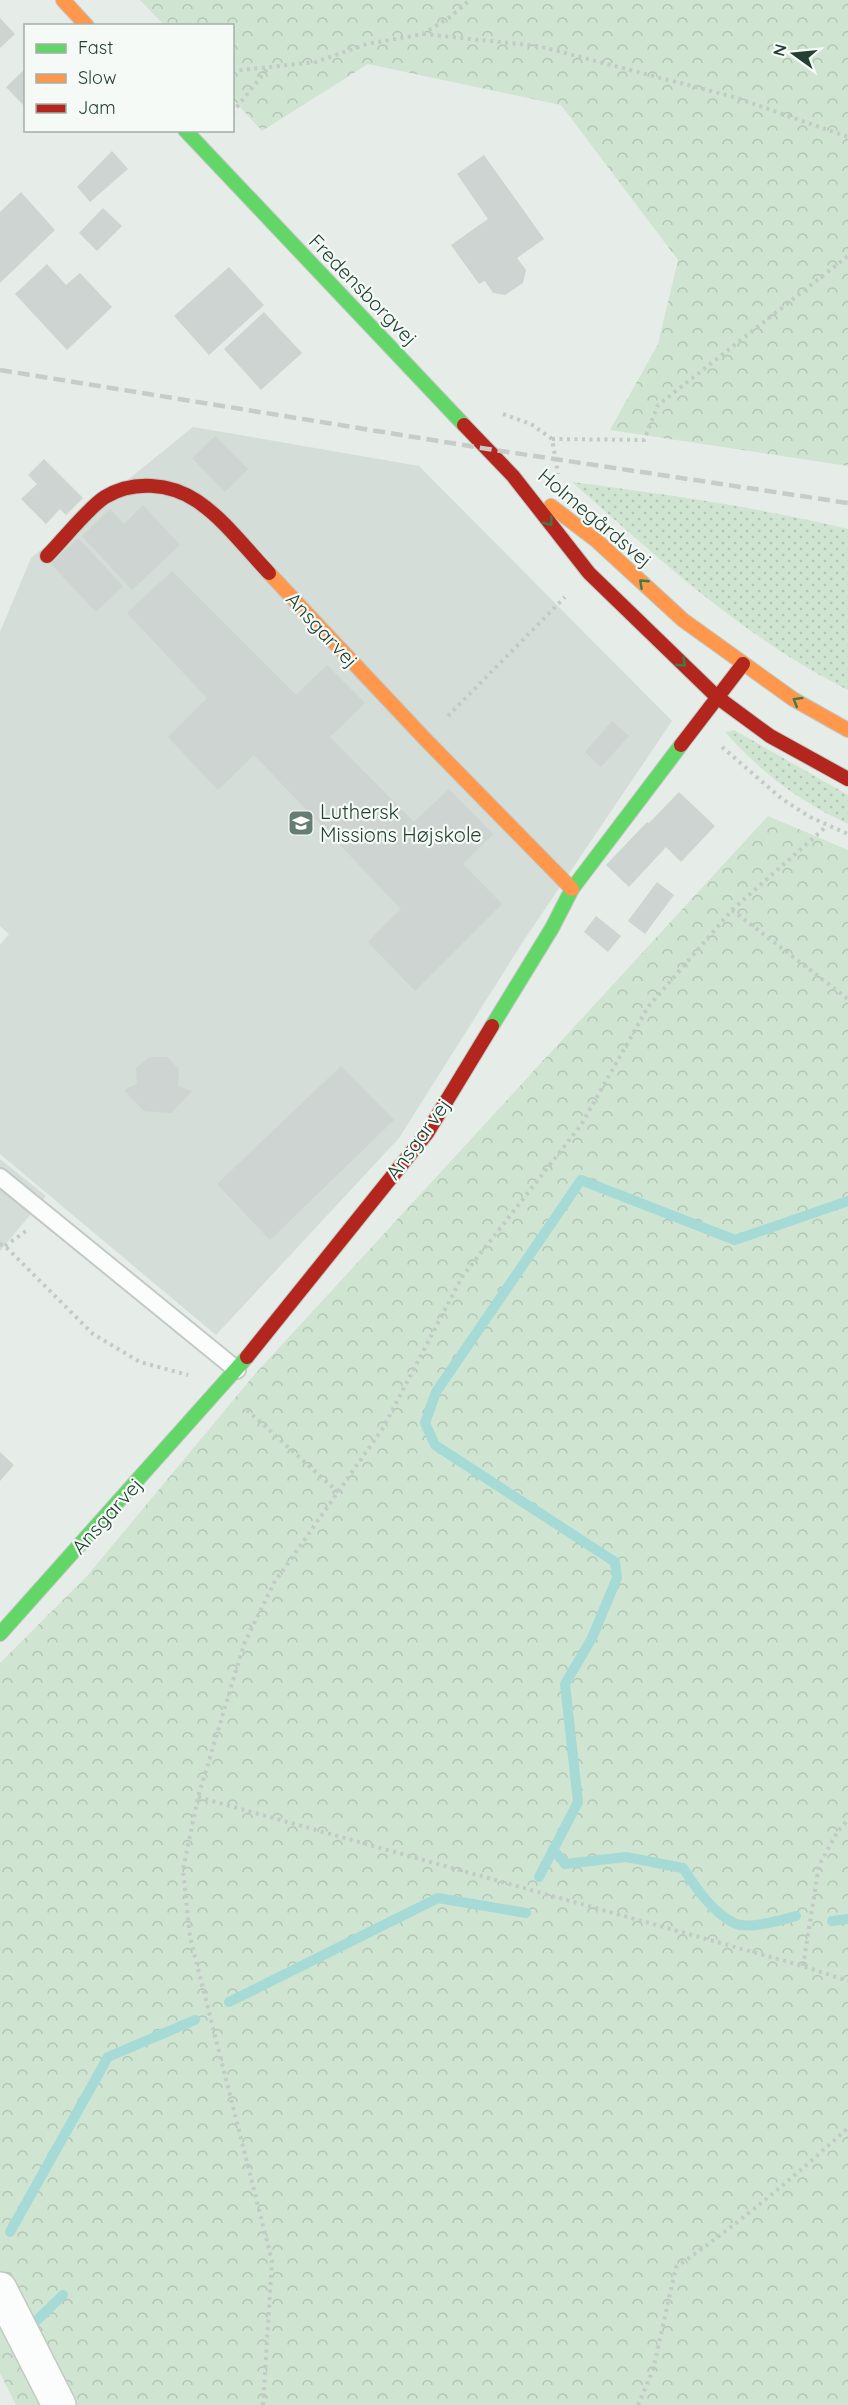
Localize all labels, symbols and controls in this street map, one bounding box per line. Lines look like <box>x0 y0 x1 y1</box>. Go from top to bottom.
legend <box>24 24 234 132</box>
north arrow <box>764 24 824 84</box>
text: Fast <box>78 36 113 59</box>
text: N <box>768 42 791 58</box>
text: Slow <box>78 66 116 89</box>
text: Jam <box>78 96 116 119</box>
street label: Fredensborgvej <box>304 229 423 351</box>
street label: Holmegårdsvej <box>533 463 657 572</box>
one-way arrow <box>541 515 552 526</box>
one-way arrow <box>639 579 649 590</box>
street label: Ansgarvej <box>281 587 364 673</box>
one-way arrow <box>675 656 686 667</box>
one-way arrow <box>793 697 803 708</box>
place label: Luthersk Missions Højskole <box>320 799 482 847</box>
school or university icon: Luthersk Missions Højskole <box>286 808 316 838</box>
street label: Ansgarvej <box>380 1093 455 1184</box>
street label: Ansgarvej <box>66 1472 147 1559</box>

